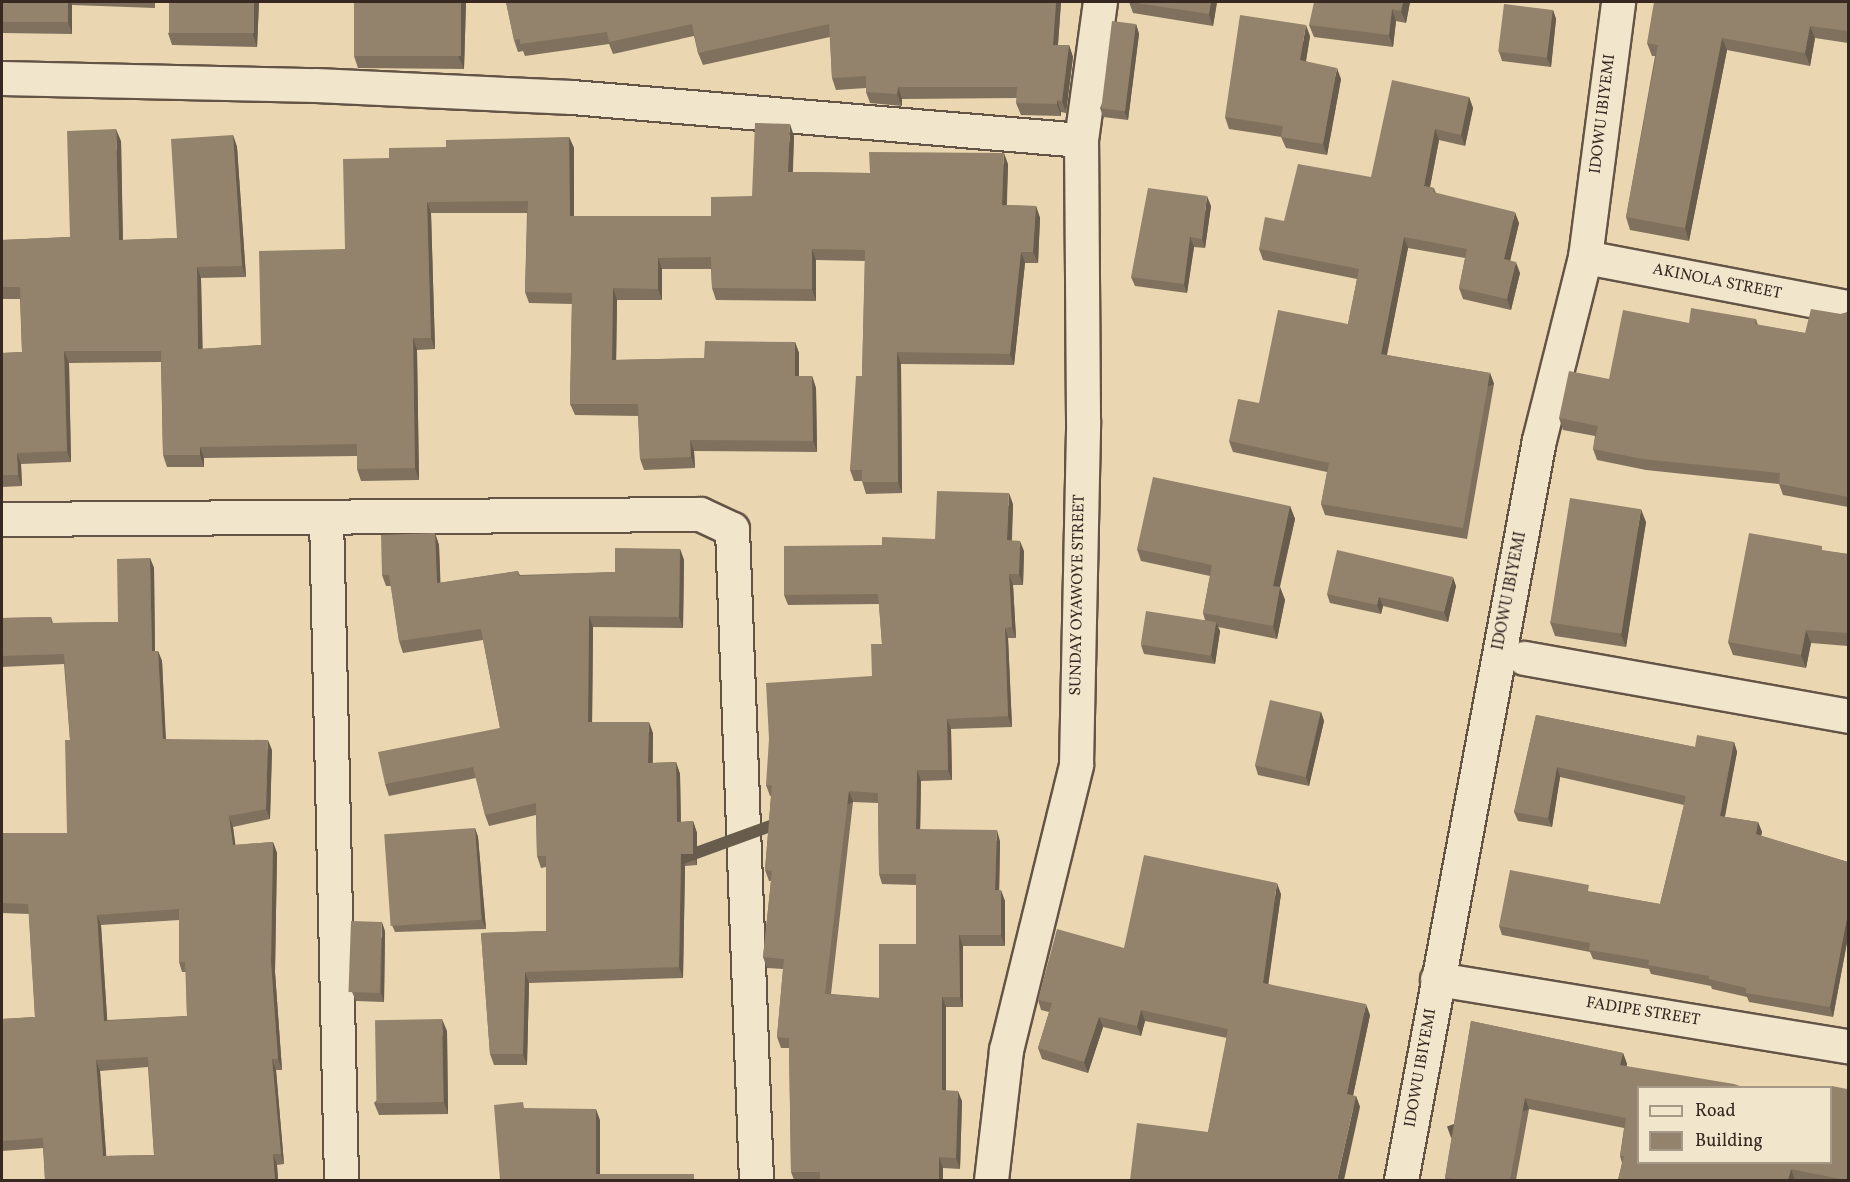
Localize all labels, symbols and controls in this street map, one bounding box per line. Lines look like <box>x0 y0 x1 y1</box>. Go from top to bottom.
street label: IDOWU IBIYEMI <box>1586 53 1620 175</box>
street label: AKINOLA STREET <box>1651 260 1783 304</box>
street label: SUNDAY OYAWOYE STREET <box>1067 494 1089 696</box>
street label: IDOWU IBIYEMI <box>1489 530 1531 652</box>
street label: FADIPE STREET <box>1585 994 1701 1030</box>
street label: IDOWU IBIYEMI <box>1401 1007 1441 1129</box>
legend <box>1637 1086 1832 1164</box>
text: Road <box>1695 1099 1736 1124</box>
text: Building <box>1695 1129 1763 1154</box>

